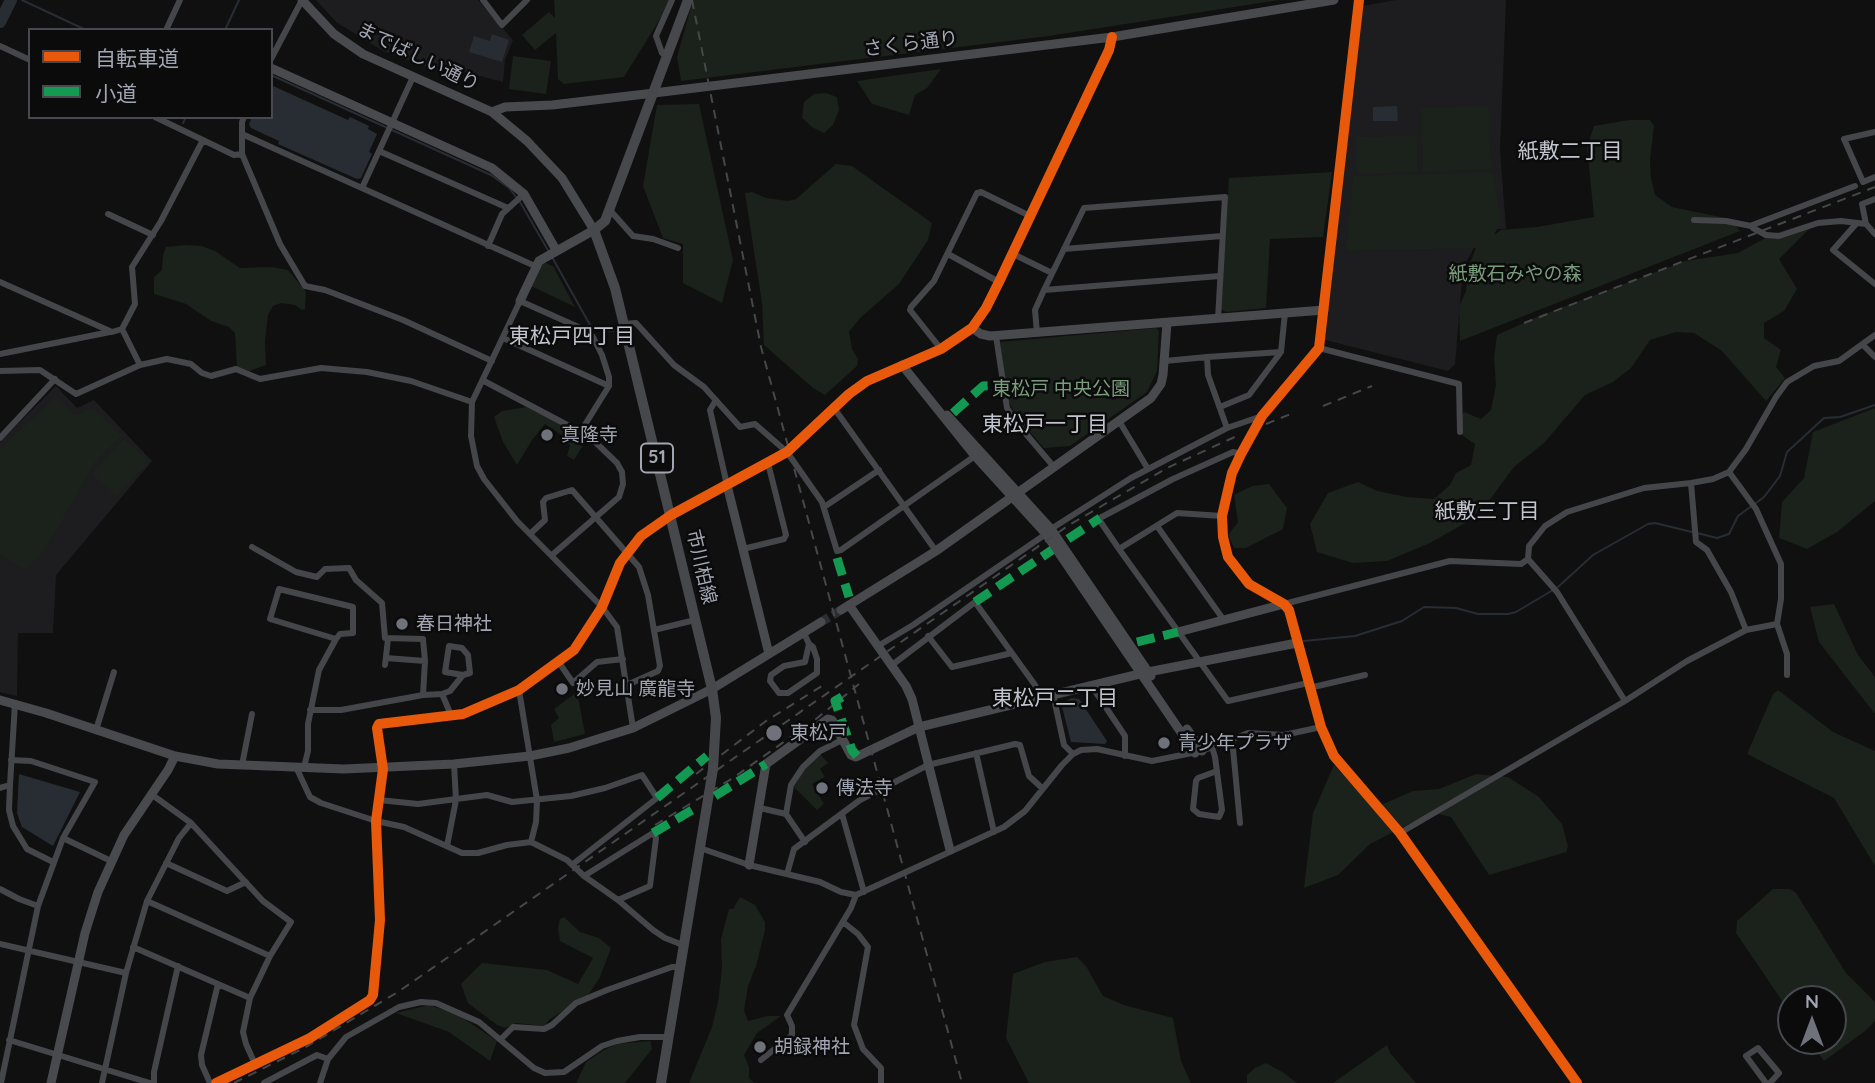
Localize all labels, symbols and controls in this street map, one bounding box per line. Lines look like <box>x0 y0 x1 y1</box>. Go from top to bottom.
street label: までばしい通り <box>353 18 483 96</box>
street label: さくら通り <box>862 27 960 61</box>
legend <box>28 28 273 119</box>
text: 自転車道 <box>95 45 179 71</box>
text: 小道 <box>95 80 137 106</box>
district label: 紙敷二丁目 <box>1518 139 1622 165</box>
park label: 紙敷石みやの森 <box>1449 263 1581 285</box>
district label: 東松戸四丁目 <box>509 324 635 350</box>
park label: 東松戸 中央公園 <box>992 378 1130 400</box>
district label: 東松戸一丁目 <box>982 412 1108 438</box>
place label: 真隆寺 <box>561 424 618 446</box>
marker: 真隆寺 <box>539 427 555 443</box>
road number: 51 <box>641 444 673 472</box>
district label: 紙敷三丁目 <box>1435 499 1539 525</box>
street label: 市川柏線 <box>681 527 721 607</box>
place label: 春日神社 <box>416 613 492 635</box>
marker: 春日神社 <box>394 616 410 632</box>
place label: 妙見山 廣龍寺 <box>576 678 695 700</box>
marker: 妙見山 廣龍寺 <box>554 681 570 697</box>
district label: 東松戸二丁目 <box>992 686 1118 712</box>
place label: 東松戸 <box>790 722 847 744</box>
marker: 東松戸 <box>764 723 784 743</box>
place label: 青少年プラザ <box>1178 732 1292 754</box>
marker: 青少年プラザ <box>1156 735 1172 751</box>
place label: 傳法寺 <box>836 777 893 799</box>
marker: 傳法寺 <box>814 780 830 796</box>
north arrow <box>1777 985 1847 1055</box>
text: N <box>1805 989 1819 1013</box>
place label: 胡録神社 <box>774 1036 850 1058</box>
marker: 胡録神社 <box>752 1039 768 1055</box>

